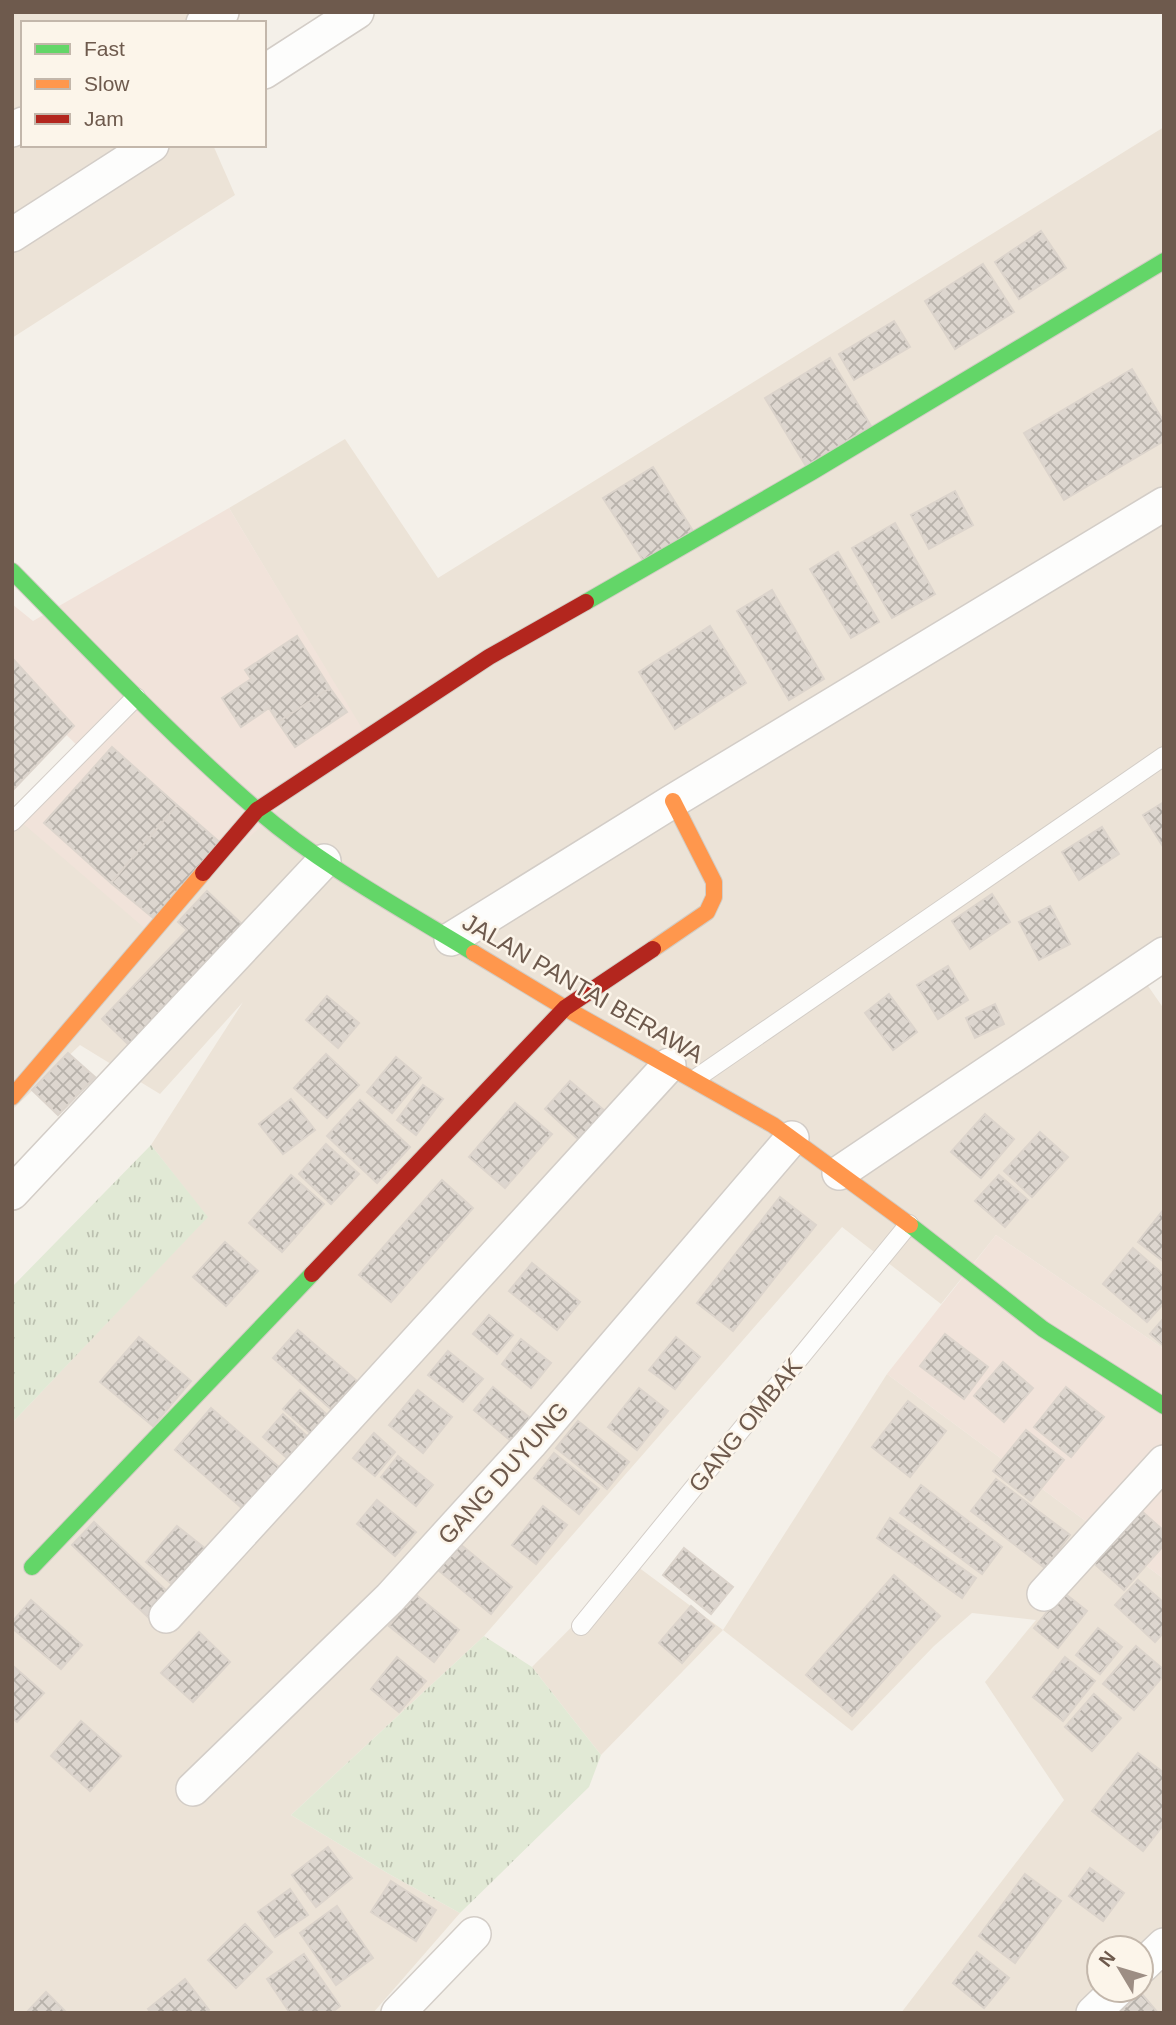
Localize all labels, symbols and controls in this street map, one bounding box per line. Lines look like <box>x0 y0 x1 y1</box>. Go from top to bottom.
legend <box>21 21 266 147</box>
text: Fast <box>84 37 125 60</box>
text: Slow <box>84 72 130 95</box>
text: Jam <box>84 107 124 130</box>
street label: JALAN PANTAI BERAWA <box>458 908 708 1068</box>
street label: GANG OMBAK <box>683 1353 807 1497</box>
street label: GANG DUYUNG <box>432 1397 574 1549</box>
north arrow <box>1085 1934 1155 2004</box>
text: N <box>1094 1947 1119 1971</box>

